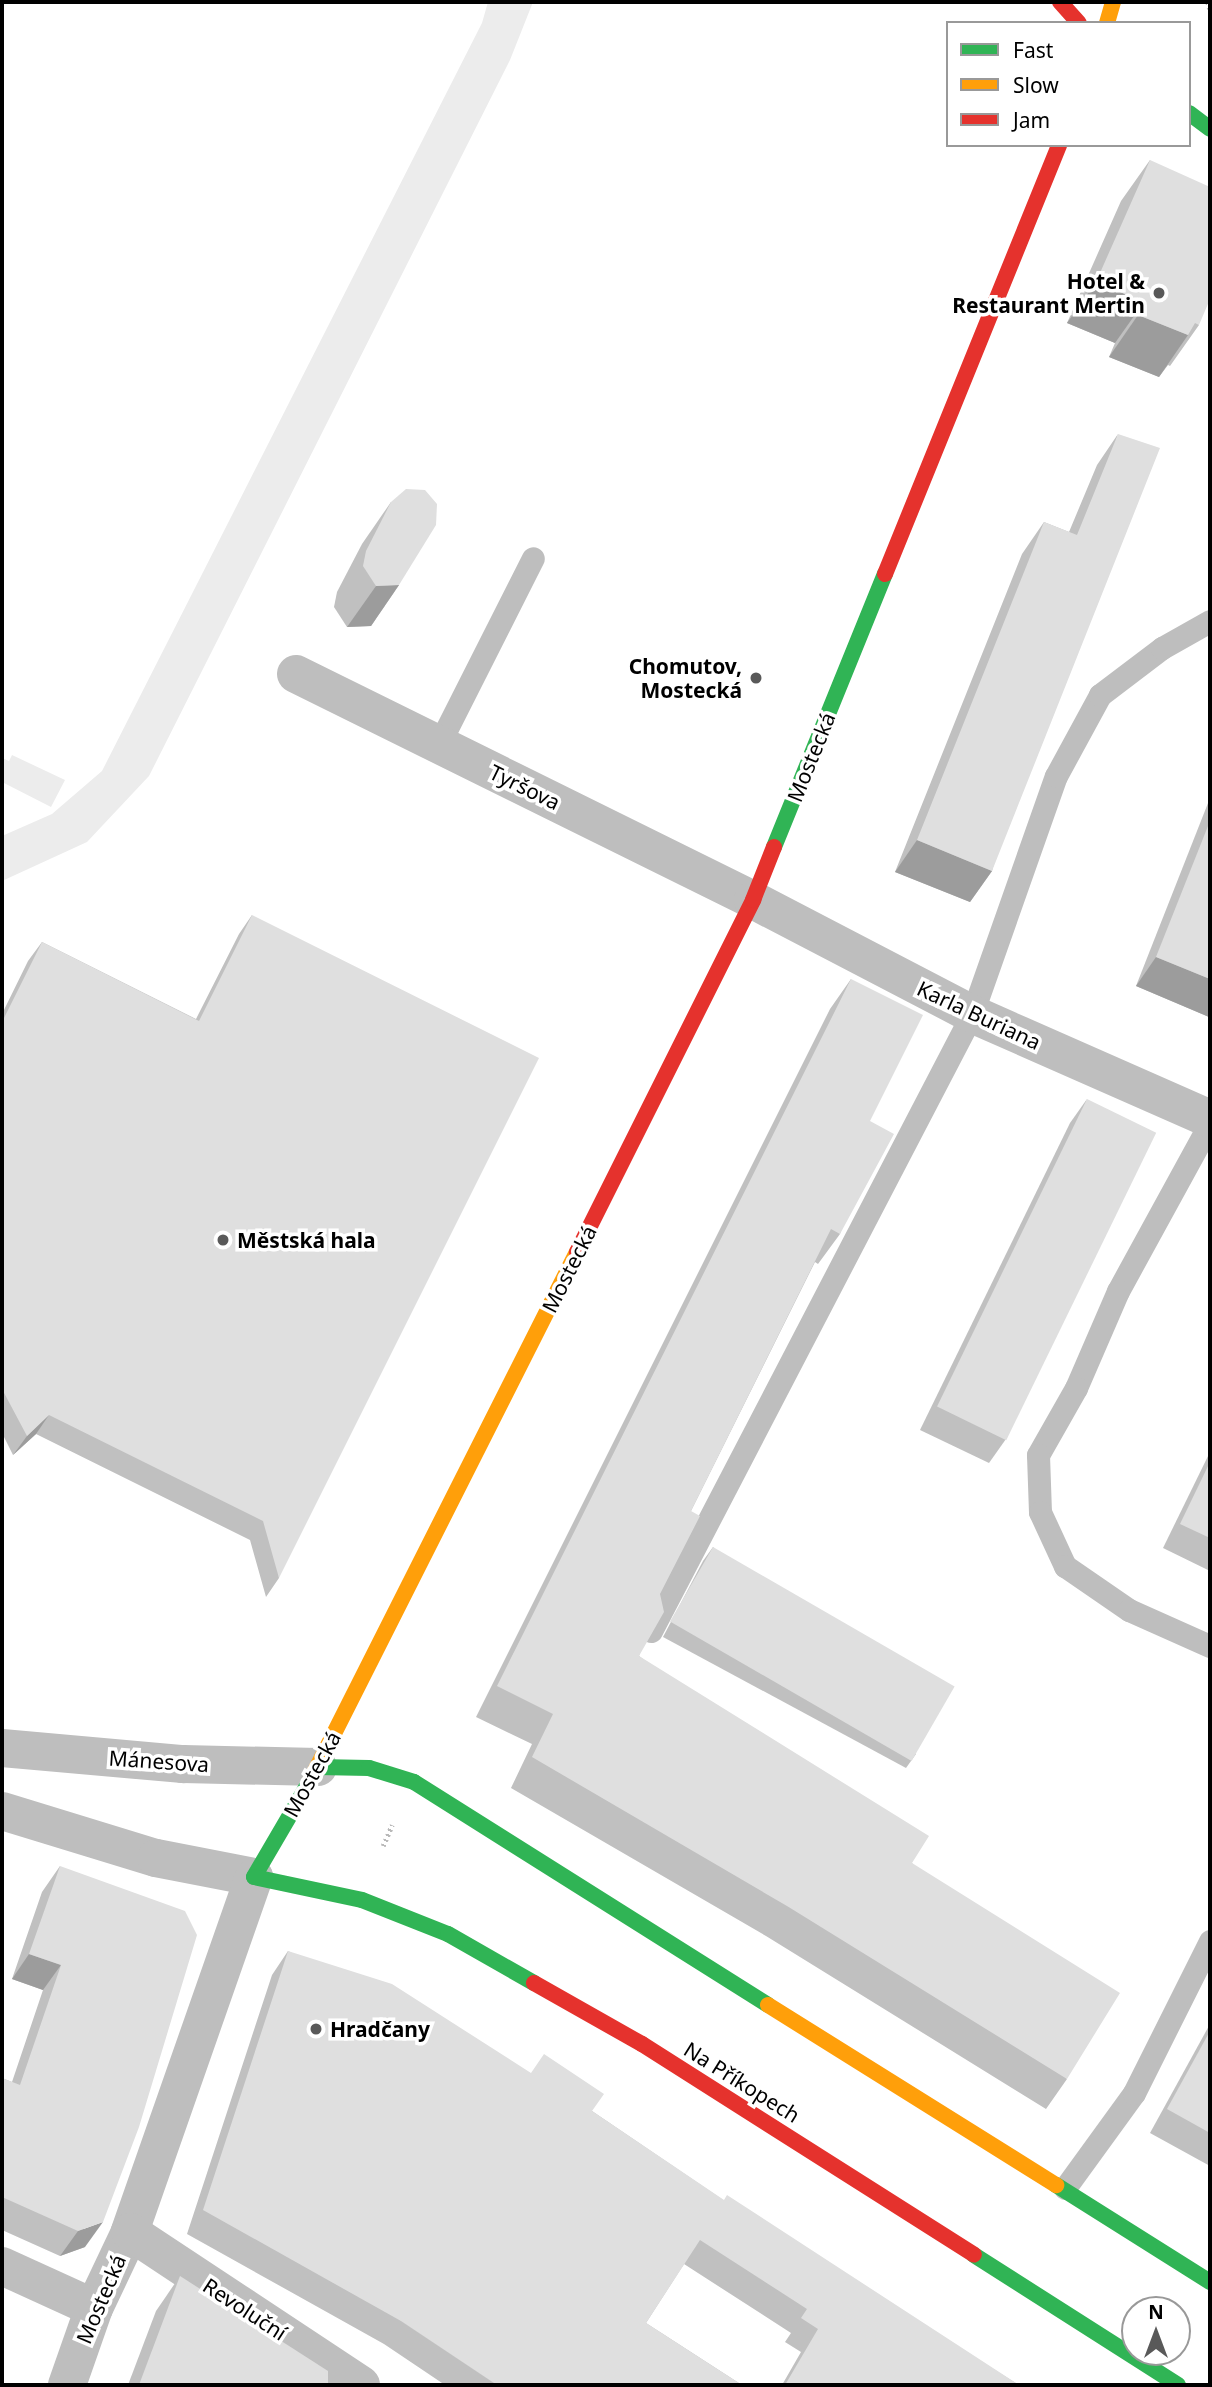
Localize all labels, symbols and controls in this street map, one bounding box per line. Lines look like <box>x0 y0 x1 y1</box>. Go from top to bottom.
legend <box>946 21 1191 147</box>
text: Fast <box>1013 36 1053 64</box>
text: Slow <box>1013 71 1059 99</box>
text: Jam <box>1013 106 1050 134</box>
place label: Hotel & Restaurant Mertin <box>952 268 1145 318</box>
marker: Hotel & Restaurant Mertin <box>1151 285 1167 301</box>
place label: Chomutov, Mostecká <box>629 653 742 703</box>
marker: Chomutov, Mostecká <box>748 670 764 686</box>
street label: Mostecká <box>782 709 840 805</box>
street label: Tyršova <box>486 759 564 815</box>
street label: Karla Buriana <box>913 975 1045 1055</box>
street label: Mostecká <box>536 1221 602 1317</box>
place label: Městská hala <box>237 1227 376 1253</box>
marker: Městská hala <box>215 1232 231 1248</box>
street label: Mostecká <box>278 1727 346 1821</box>
street label: Mánesova <box>108 1745 210 1777</box>
place label: Hradčany <box>330 2016 430 2042</box>
marker: Hradčany <box>308 2021 324 2037</box>
street label: Na Příkopech <box>679 2036 805 2128</box>
street label: Mostecká <box>71 2251 131 2347</box>
street label: Revoluční <box>198 2273 292 2345</box>
north arrow <box>1121 2296 1191 2366</box>
text: N <box>1148 2299 1164 2325</box>

